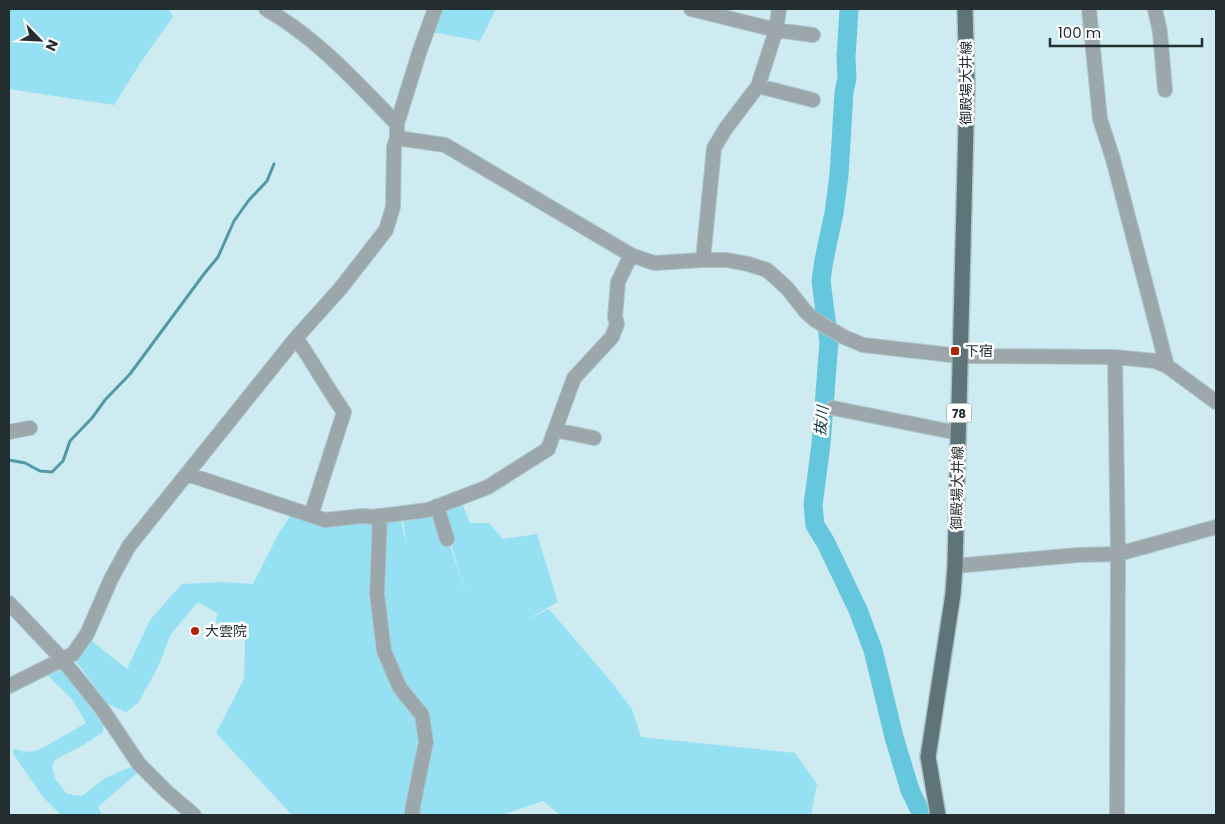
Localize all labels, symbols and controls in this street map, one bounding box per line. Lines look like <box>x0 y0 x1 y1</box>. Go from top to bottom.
north arrow <box>15 15 65 65</box>
scale bar <box>1050 15 1202 47</box>
text: 100 m <box>1058 22 1101 43</box>
text: N <box>41 36 63 54</box>
street label: 御殿場大井線 <box>956 41 976 125</box>
place label: 下宿 <box>965 341 993 361</box>
marker: 下宿 <box>949 345 961 357</box>
water label: 抜川 <box>809 403 833 437</box>
road number: 78 <box>946 403 972 422</box>
street label: 御殿場大井線 <box>946 446 968 530</box>
place label: 大雲院 <box>205 621 247 641</box>
marker: 大雲院 <box>189 625 201 637</box>

